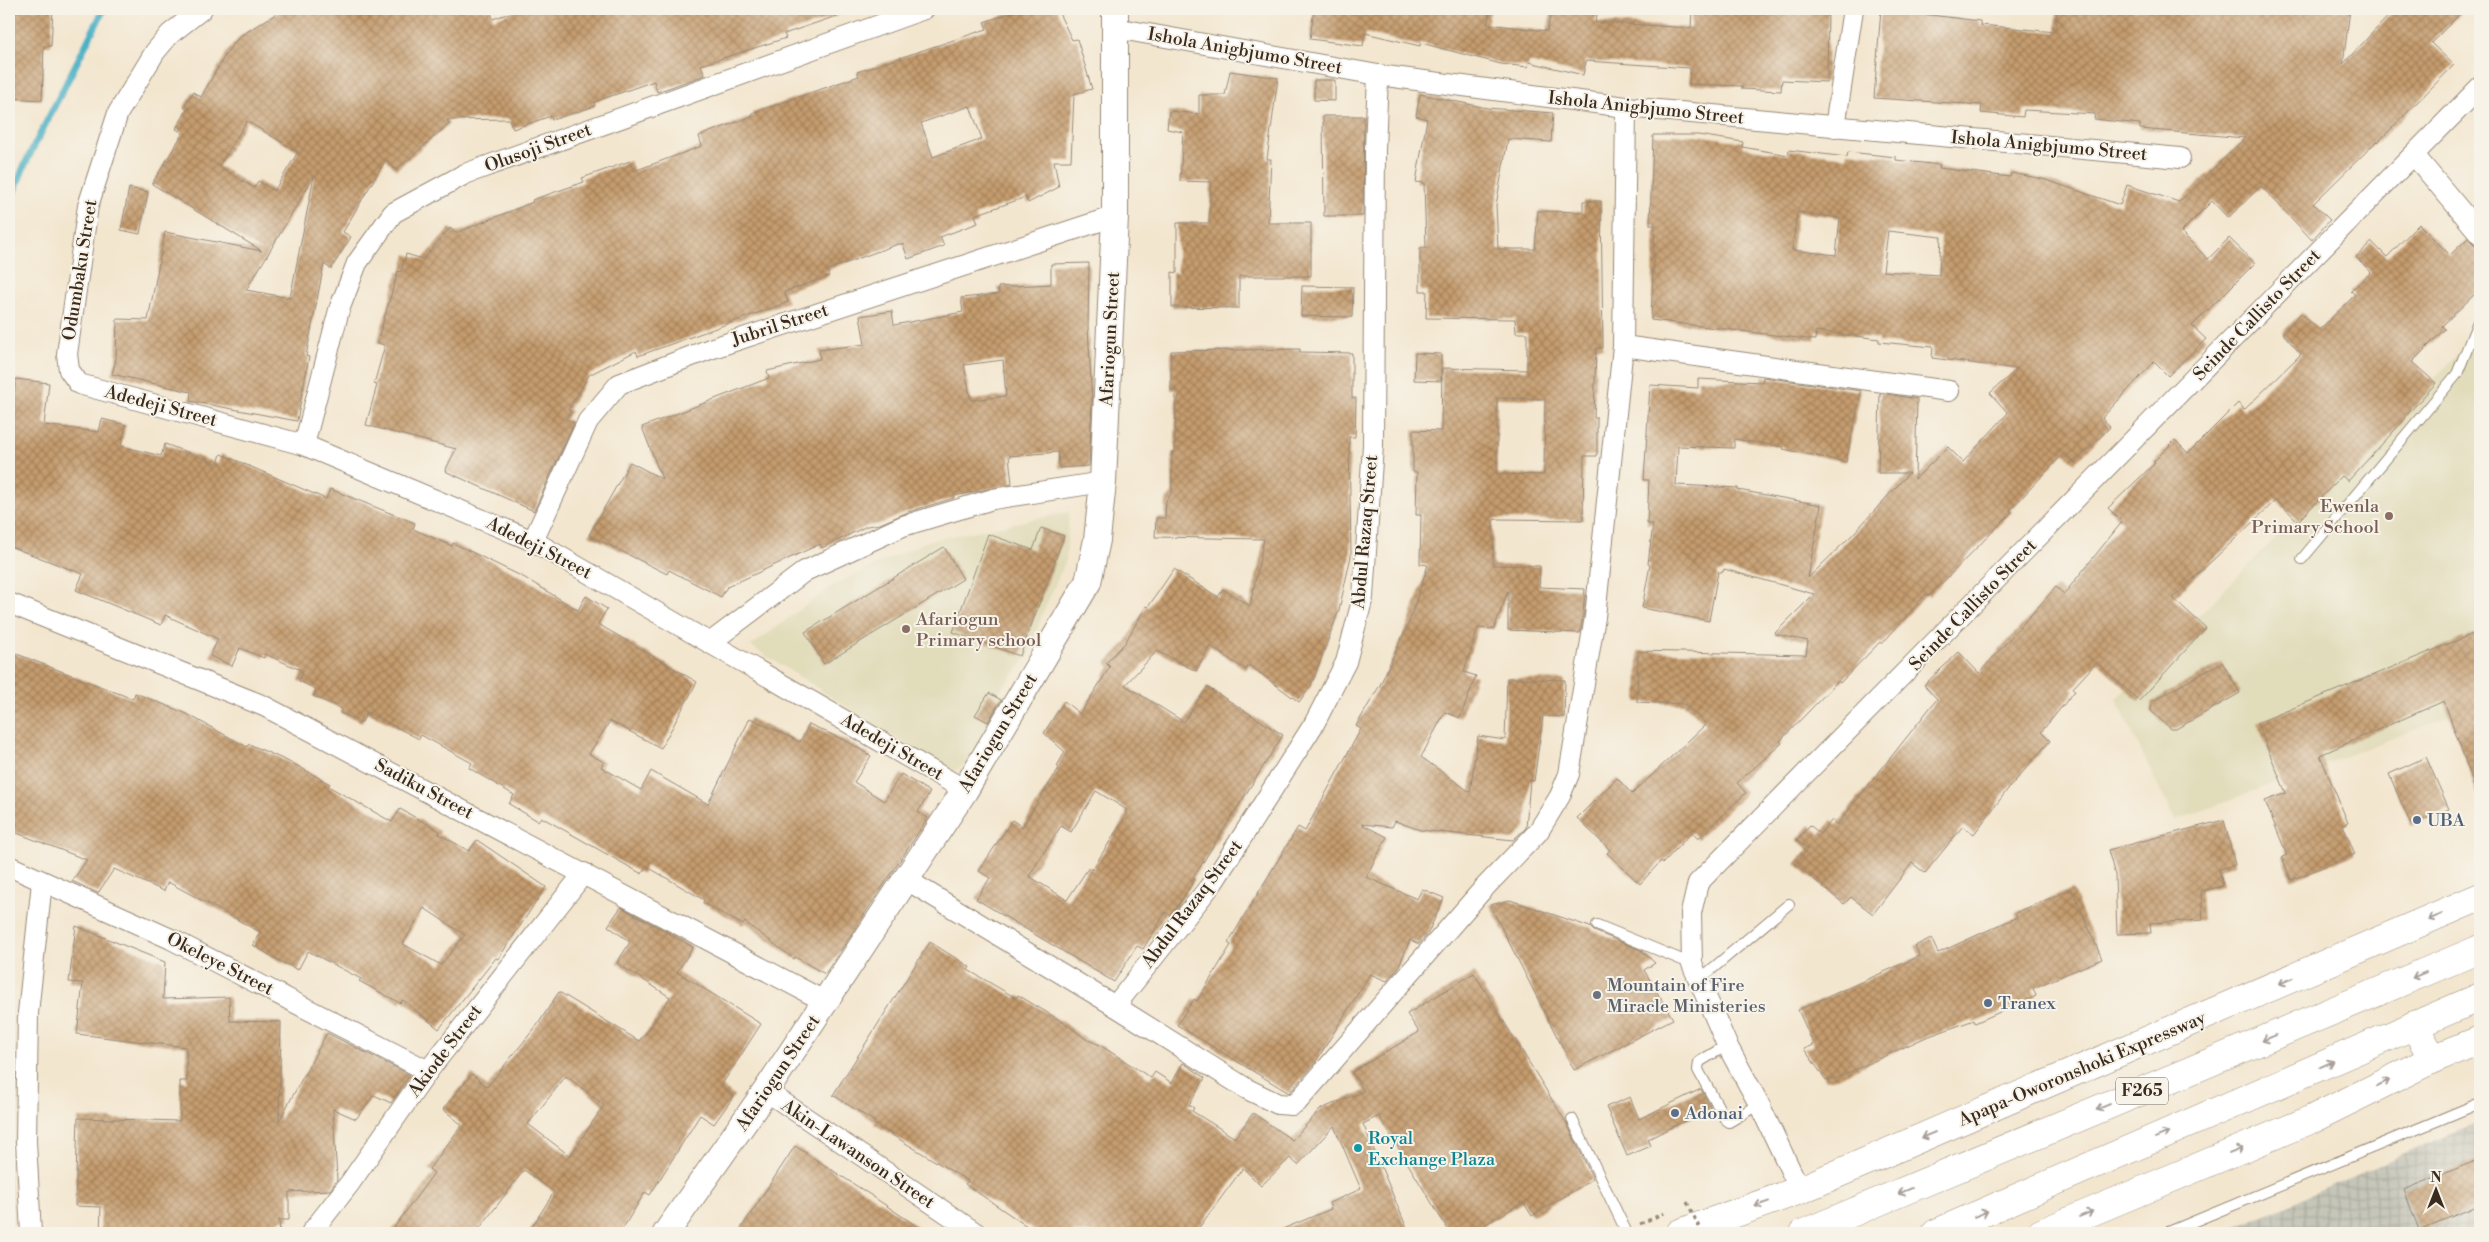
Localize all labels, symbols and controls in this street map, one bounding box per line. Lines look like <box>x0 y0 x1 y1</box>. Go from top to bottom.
street label: Ishola Anigbjumo Street <box>1146 23 1345 80</box>
street label: Ishola Anigbjumo Street <box>1547 86 1746 130</box>
street label: Olusoji Street <box>481 118 595 178</box>
street label: Ishola Anigbjumo Street <box>1950 126 2149 166</box>
street label: Odumbaku Street <box>57 197 103 342</box>
street label: Seinde Callisto Street <box>2188 244 2326 386</box>
street label: Afariogun Street <box>1095 270 1125 408</box>
street label: Jubril Street <box>728 298 832 352</box>
street label: Adedeji Street <box>101 380 220 432</box>
street label: Abdul Razaq Street <box>1347 453 1383 611</box>
place label: Ewenla Primary School <box>2251 495 2380 539</box>
marker: Ewenla Primary School <box>2383 510 2395 522</box>
street label: Adedeji Street <box>482 511 596 585</box>
street label: Seinde Callisto Street <box>1904 534 2042 676</box>
place label: Afariogun Primary school <box>915 608 1042 652</box>
marker: Afariogun Primary school <box>900 623 912 635</box>
street label: Afariogun Street <box>953 669 1043 798</box>
street label: Adedeji Street <box>836 708 948 786</box>
street label: Sadiku Street <box>371 753 478 825</box>
place label: UBA <box>2427 809 2465 832</box>
marker: UBA <box>2411 814 2423 826</box>
street label: Abdul Razaq Street <box>1136 835 1248 973</box>
one-way arrow <box>2428 913 2443 922</box>
street label: Okeleye Street <box>163 927 278 1001</box>
one-way arrow <box>2412 970 2427 980</box>
place label: Mountain of Fire Miracle Ministeries <box>1607 974 1766 1018</box>
one-way arrow <box>2279 977 2294 987</box>
marker: Mountain of Fire Miracle Ministeries <box>1591 989 1603 1001</box>
place label: Tranex <box>1998 992 2056 1015</box>
marker: Tranex <box>1982 997 1994 1009</box>
street label: Akiode Street <box>402 1000 488 1103</box>
street label: Apapa-Oworonshoki Expressway <box>1954 1006 2209 1132</box>
street label: Afariogun Street <box>730 1010 826 1136</box>
one-way arrow <box>2262 1033 2277 1043</box>
one-way arrow <box>2319 1058 2334 1068</box>
road number: F265 <box>2116 1078 2168 1104</box>
one-way arrow <box>2375 1078 2390 1088</box>
street label: Akin-Lawanson Street <box>776 1094 940 1214</box>
place label: Adonai <box>1684 1102 1743 1125</box>
one-way arrow <box>2096 1103 2111 1113</box>
marker: Adonai <box>1669 1107 1681 1119</box>
place label: Royal Exchange Plaza <box>1368 1127 1496 1171</box>
one-way arrow <box>2154 1130 2169 1140</box>
one-way arrow <box>1921 1131 1936 1141</box>
marker: Royal Exchange Plaza <box>1352 1142 1364 1154</box>
one-way arrow <box>2228 1146 2243 1156</box>
north arrow <box>2412 1164 2462 1214</box>
text: N <box>2430 1169 2442 1187</box>
one-way arrow <box>1898 1186 1913 1196</box>
one-way arrow <box>1755 1200 1770 1209</box>
one-way arrow <box>1973 1208 1988 1218</box>
one-way arrow <box>2078 1209 2093 1219</box>

